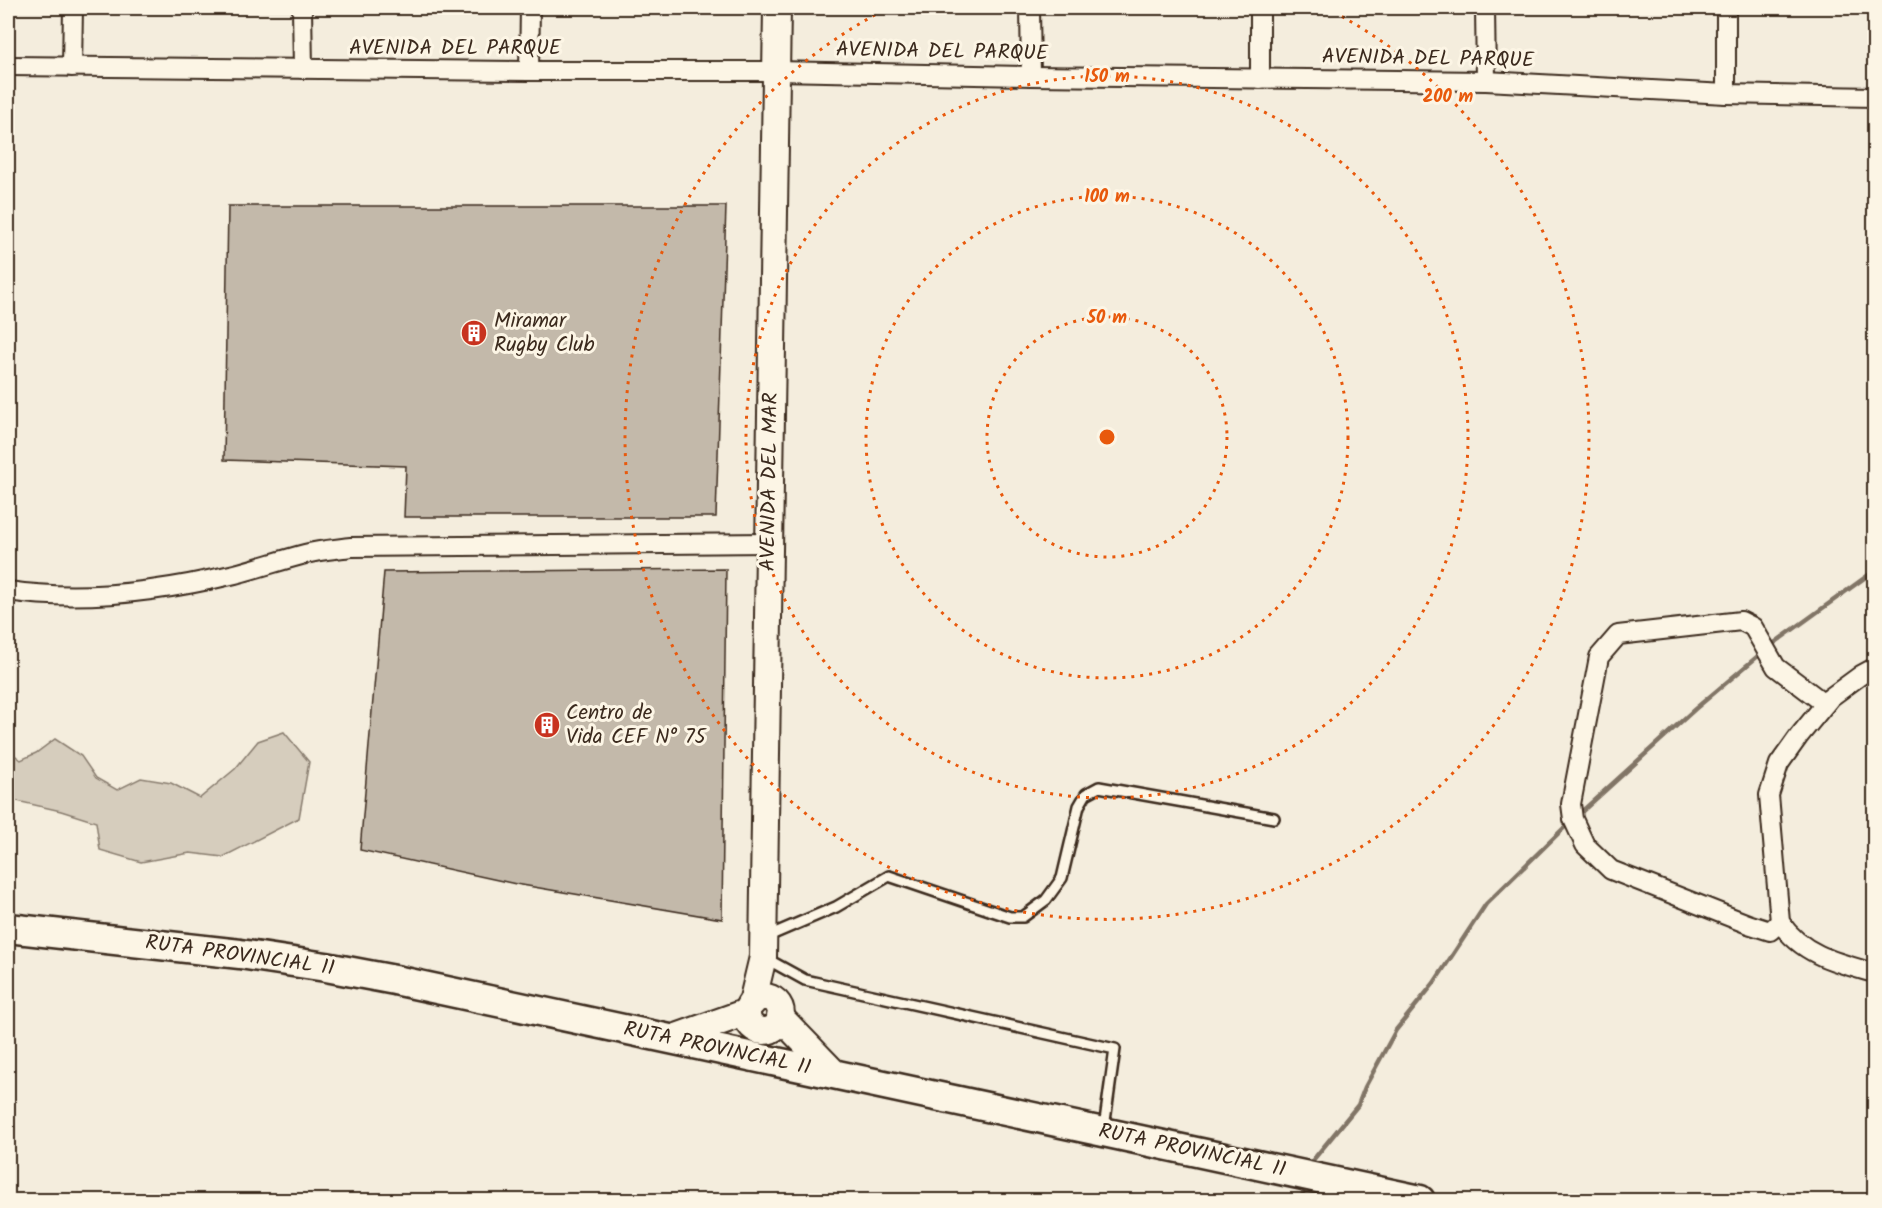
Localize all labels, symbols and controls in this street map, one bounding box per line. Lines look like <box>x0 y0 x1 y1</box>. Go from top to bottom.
street label: AVENIDA DEL PARQUE <box>349 32 562 65</box>
street label: AVENIDA DEL PARQUE <box>836 34 1049 70</box>
street label: AVENIDA DEL PARQUE <box>1322 41 1535 77</box>
text: 150 m <box>1084 63 1130 92</box>
text: 200 m <box>1423 83 1474 112</box>
text: 100 m <box>1084 183 1130 212</box>
text: 50 m <box>1086 304 1127 333</box>
place label: Miramar Rugby Club <box>494 305 595 362</box>
building icon: Miramar Rugby Club <box>459 318 489 348</box>
street label: AVENIDA DEL MAR <box>752 392 788 572</box>
centre of rings <box>1097 427 1117 447</box>
place label: Centro de Vida CEF N° 75 <box>566 697 708 754</box>
building icon: Centro de Vida CEF N° 75 <box>532 710 562 740</box>
street label: RUTA PROVINCIAL 11 <box>143 926 337 986</box>
street label: RUTA PROVINCIAL 11 <box>620 1013 814 1085</box>
street label: RUTA PROVINCIAL 11 <box>1095 1115 1289 1187</box>

